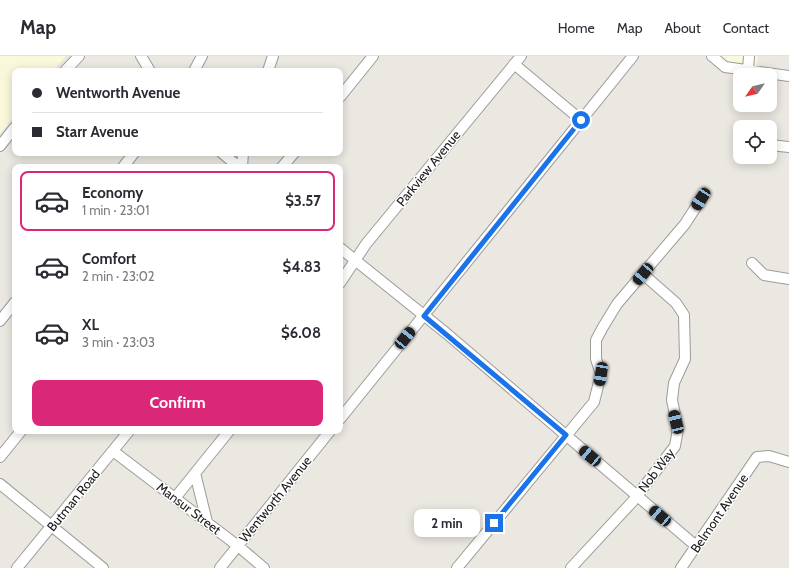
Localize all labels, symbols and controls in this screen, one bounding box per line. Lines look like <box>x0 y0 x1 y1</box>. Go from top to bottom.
text: Map <box>20 16 56 39</box>
text: Home <box>558 19 595 37</box>
text: Map <box>617 19 642 37</box>
text: About <box>664 19 701 37</box>
text: Contact <box>723 19 769 37</box>
north arrow <box>733 68 777 112</box>
map controls <box>733 68 777 164</box>
text: Wentworth Avenue <box>56 84 180 102</box>
route start <box>572 111 590 129</box>
button: locate <box>733 120 777 164</box>
text: Starr Avenue <box>56 123 139 141</box>
street label: Parkview Avenue <box>393 127 464 209</box>
icon: car <box>34 183 70 219</box>
text: Economy <box>82 184 143 202</box>
car <box>689 186 713 212</box>
text: $3.57 <box>285 192 321 210</box>
text: 1 min · 23:01 <box>82 202 149 218</box>
icon: car <box>34 249 70 285</box>
text: Comfort <box>82 250 136 268</box>
text: $4.83 <box>283 258 321 276</box>
car <box>631 261 655 287</box>
text: 2 min · 23:02 <box>82 268 155 284</box>
icon: car <box>34 315 70 351</box>
text: XL <box>82 316 99 334</box>
text: $6.08 <box>281 324 321 342</box>
car <box>393 325 417 351</box>
text: 3 min · 23:03 <box>82 334 155 350</box>
car <box>593 361 609 387</box>
button: Confirm <box>32 380 323 426</box>
car <box>667 409 685 435</box>
car <box>577 444 603 468</box>
street label: Nob Way <box>634 445 678 495</box>
street label: Wentworth Avenue <box>235 452 315 545</box>
street label: Butman Road <box>43 466 103 534</box>
street label: Belmont Avenue <box>687 470 751 555</box>
street label: Mansur Street <box>154 479 225 538</box>
car <box>647 504 673 528</box>
callout: 2 min <box>414 509 480 537</box>
route end <box>485 514 503 532</box>
text: 2 min <box>431 515 463 531</box>

